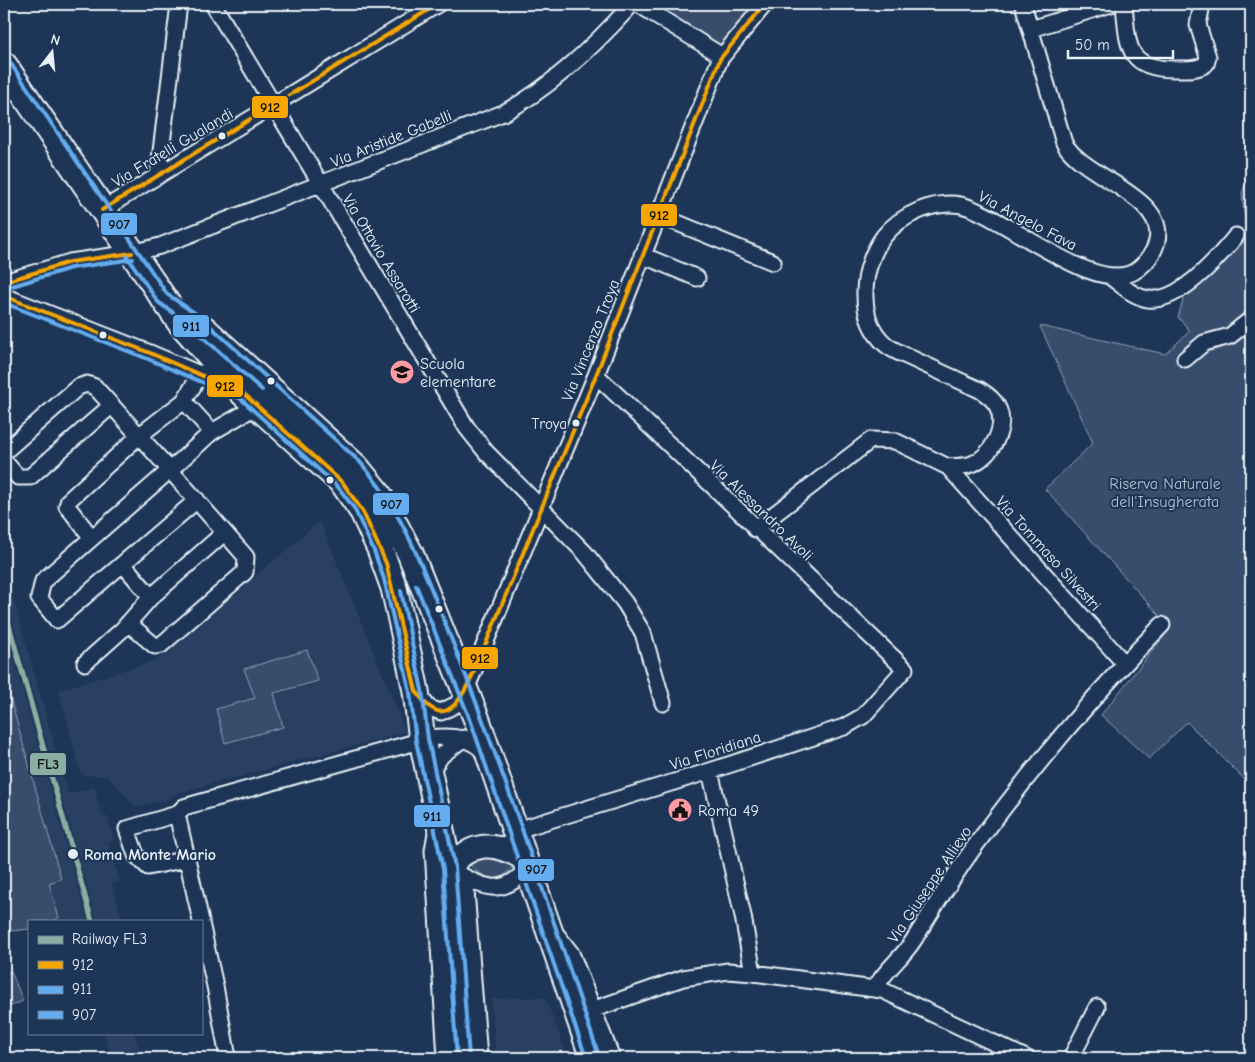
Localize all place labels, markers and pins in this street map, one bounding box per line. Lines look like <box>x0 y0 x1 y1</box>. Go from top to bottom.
unlabelled marker <box>217 131 227 141</box>
unlabelled marker <box>98 330 108 340</box>
place label: Scuola elementare <box>420 355 496 391</box>
school or university icon: Scuola elementare <box>389 359 415 385</box>
unlabelled marker <box>266 376 276 386</box>
place label: Troya <box>531 415 567 433</box>
marker: Troya <box>571 418 581 428</box>
unlabelled marker <box>325 475 335 485</box>
unlabelled marker <box>434 604 444 614</box>
public building icon: Roma 49 <box>667 797 693 823</box>
place label: Roma 49 <box>698 802 759 820</box>
place label: Roma Monte Mario <box>84 846 216 864</box>
marker: Roma Monte Mario <box>66 847 80 861</box>

